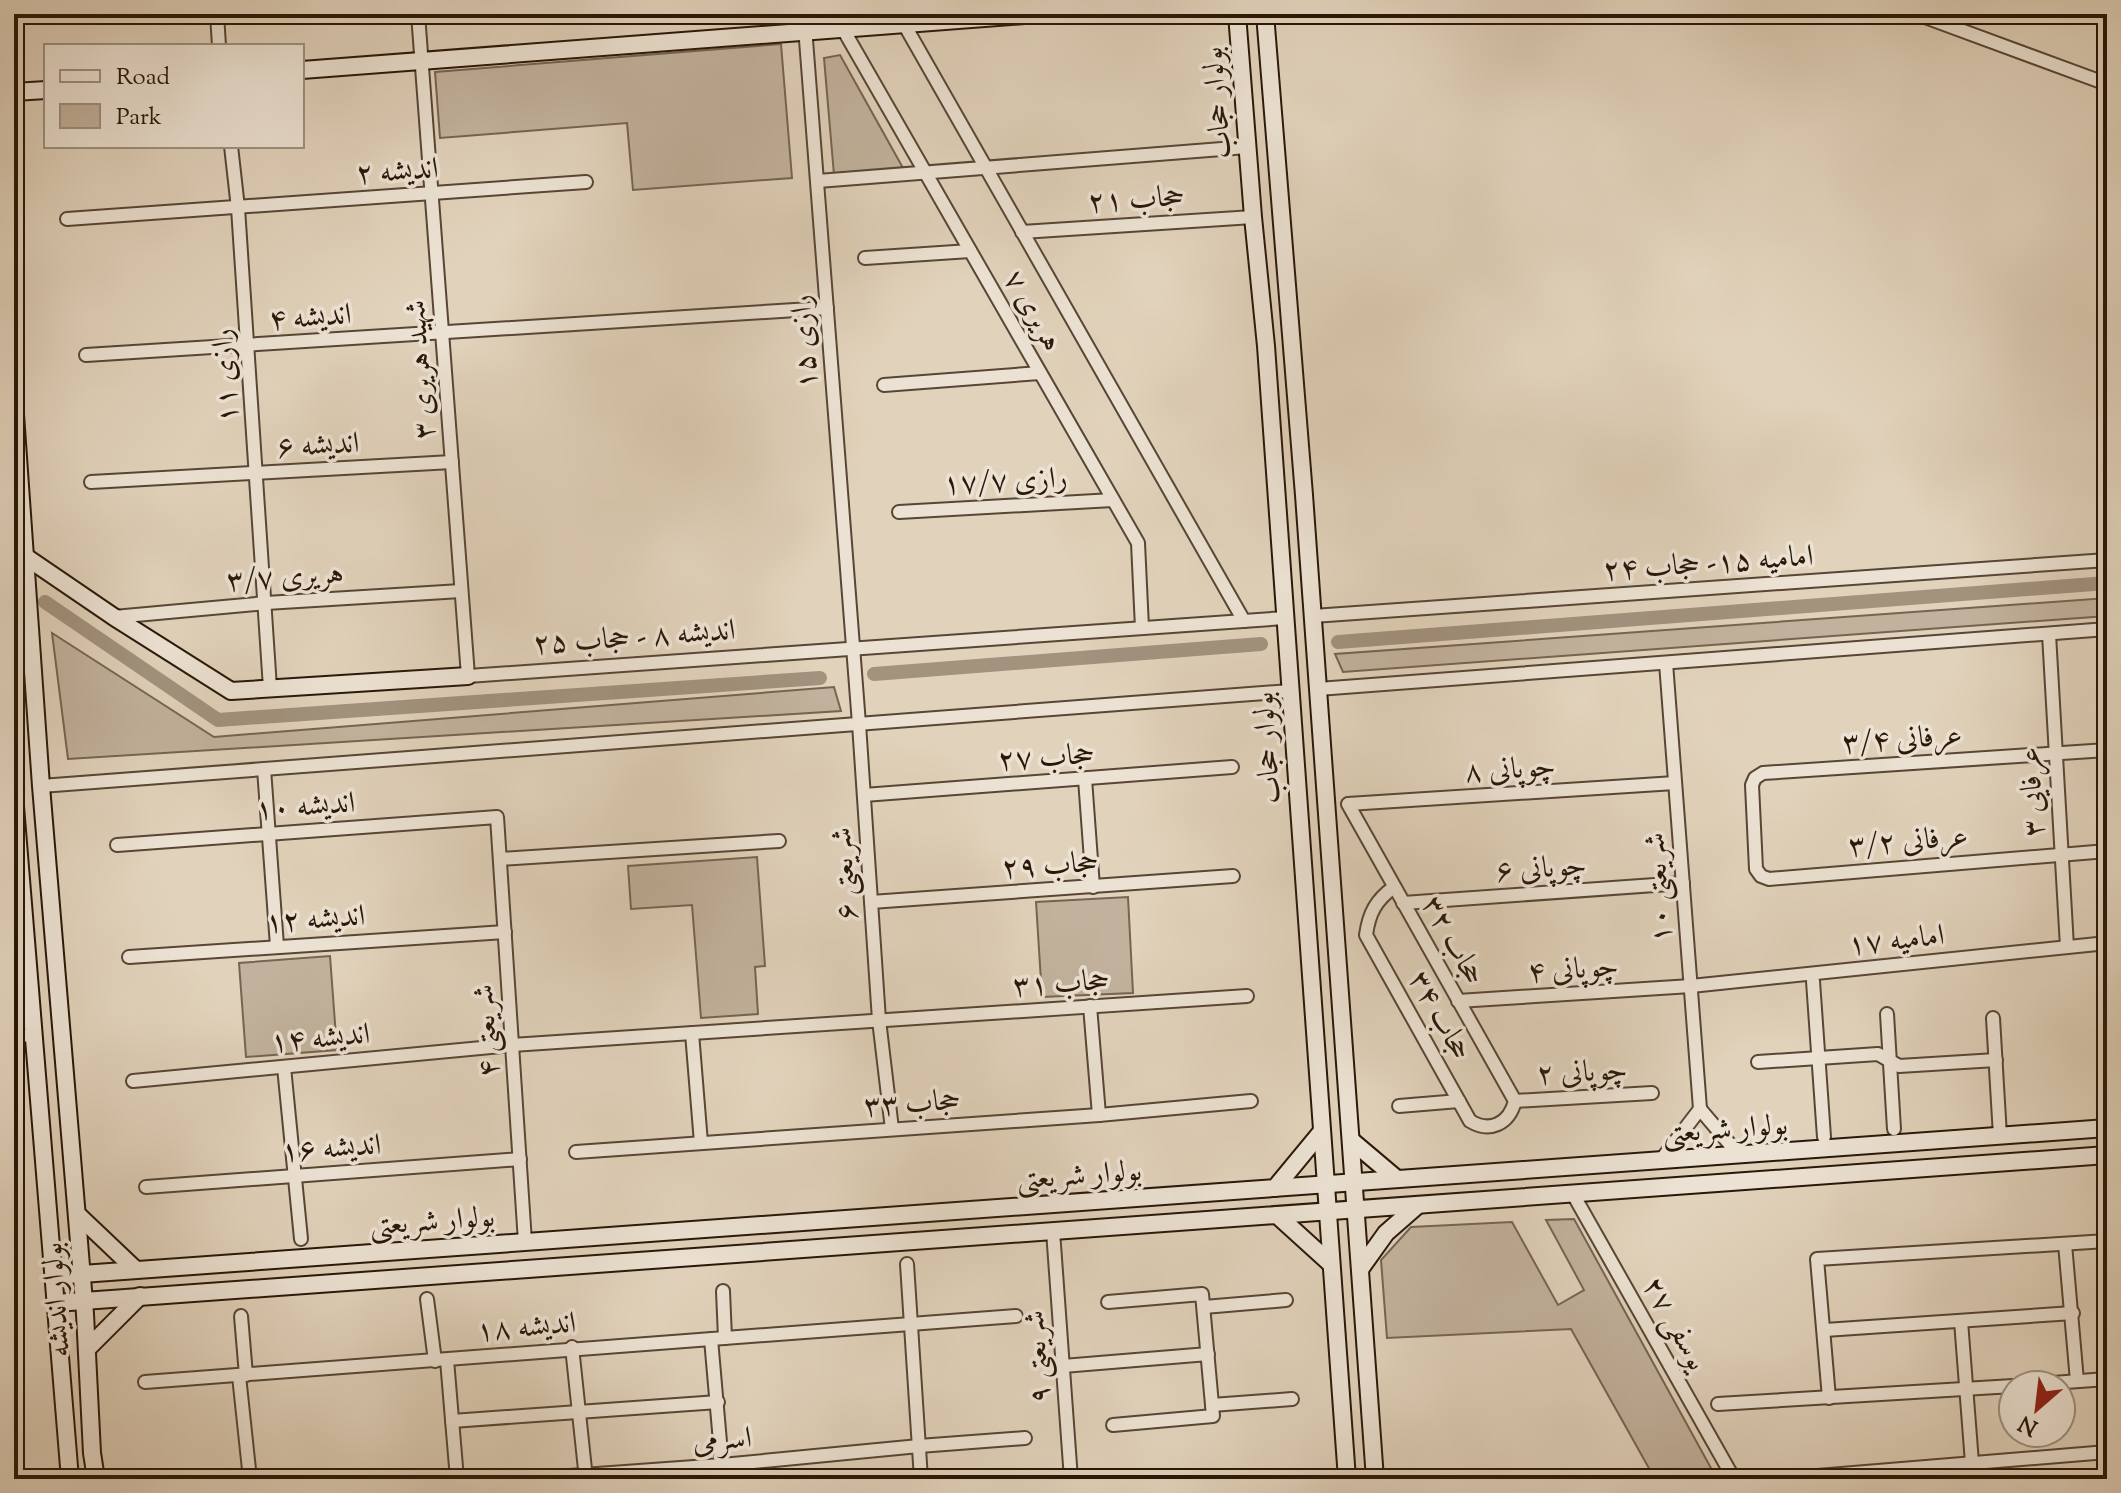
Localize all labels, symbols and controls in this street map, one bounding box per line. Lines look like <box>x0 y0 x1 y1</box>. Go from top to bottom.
legend <box>44 44 304 148</box>
street label: بولوار حجاب <box>1192 45 1245 161</box>
text: Road <box>116 61 170 95</box>
text: Park <box>116 101 162 135</box>
street label: اندیشه ۲ <box>354 148 440 197</box>
street label: حجاب ۲۱ <box>1086 176 1186 225</box>
street label: هریری ۷ <box>991 263 1072 360</box>
street label: رازی ۱۵ <box>781 293 830 391</box>
street label: اندیشه ۴ <box>267 294 353 343</box>
street label: شهید هریری ۳ <box>395 299 448 441</box>
street label: رازی ۱۱ <box>202 327 251 425</box>
street label: اندیشه ۶ <box>276 423 361 470</box>
street label: رازی ۱۷/۷ <box>942 458 1069 507</box>
street label: امامیه ۱۵- حجاب ۲۴ <box>1601 536 1815 593</box>
street label: هریری ۳/۷ <box>225 553 345 604</box>
street label: اندیشه ۸ - حجاب ۲۵ <box>531 610 737 667</box>
street label: بولوار حجاب <box>1243 690 1294 805</box>
street label: عرفانی ۳/۴ <box>1841 715 1964 766</box>
street label: حجاب ۲۷ <box>996 734 1096 783</box>
street label: چوپانی ۸ <box>1463 746 1557 795</box>
street label: عرفایی ۳ <box>2010 746 2057 838</box>
street label: اندیشه ۱۰ <box>254 783 357 832</box>
street label: عرفانی ۳/۲ <box>1846 816 1970 869</box>
street label: شریعتی ۶ <box>821 826 870 922</box>
street label: شریعتی ۱۰ <box>1634 831 1685 944</box>
street label: حجاب ۲۹ <box>1000 842 1100 891</box>
street label: چوپانی ۶ <box>1494 845 1588 894</box>
street label: حجاب ۳۲ <box>1409 888 1494 994</box>
street label: اندیشه ۱۲ <box>264 896 367 945</box>
street label: امامیه ۱۷ <box>1846 915 1947 968</box>
street label: چوپانی ۴ <box>1526 946 1620 995</box>
street label: حجاب ۳۱ <box>1011 960 1111 1009</box>
street label: حجاب ۳۴ <box>1396 963 1481 1069</box>
street label: شریعتی ۴ <box>463 983 512 1079</box>
street label: اندیشه ۱۴ <box>268 1014 372 1065</box>
street label: چوپانی ۲ <box>1536 1050 1629 1097</box>
street label: حجاب ۳۳ <box>862 1080 962 1129</box>
street label: بولوار شریعتی <box>1661 1105 1789 1156</box>
street label: اندیشه ۱۶ <box>280 1125 383 1174</box>
street label: بولوار شریعتی <box>1015 1151 1143 1202</box>
street label: بولوار شریعتی <box>368 1197 496 1248</box>
street label: بولوار اندیشه <box>32 1241 83 1359</box>
street label: یوسفی ۲۷ <box>1630 1269 1718 1380</box>
street label: اندیشه ۱۸ <box>474 1303 578 1354</box>
street label: شریعتی ۹ <box>1014 1309 1063 1405</box>
north arrow <box>1997 1369 2077 1449</box>
text: N <box>2013 1406 2044 1442</box>
street label: اسرمی <box>691 1417 754 1465</box>

